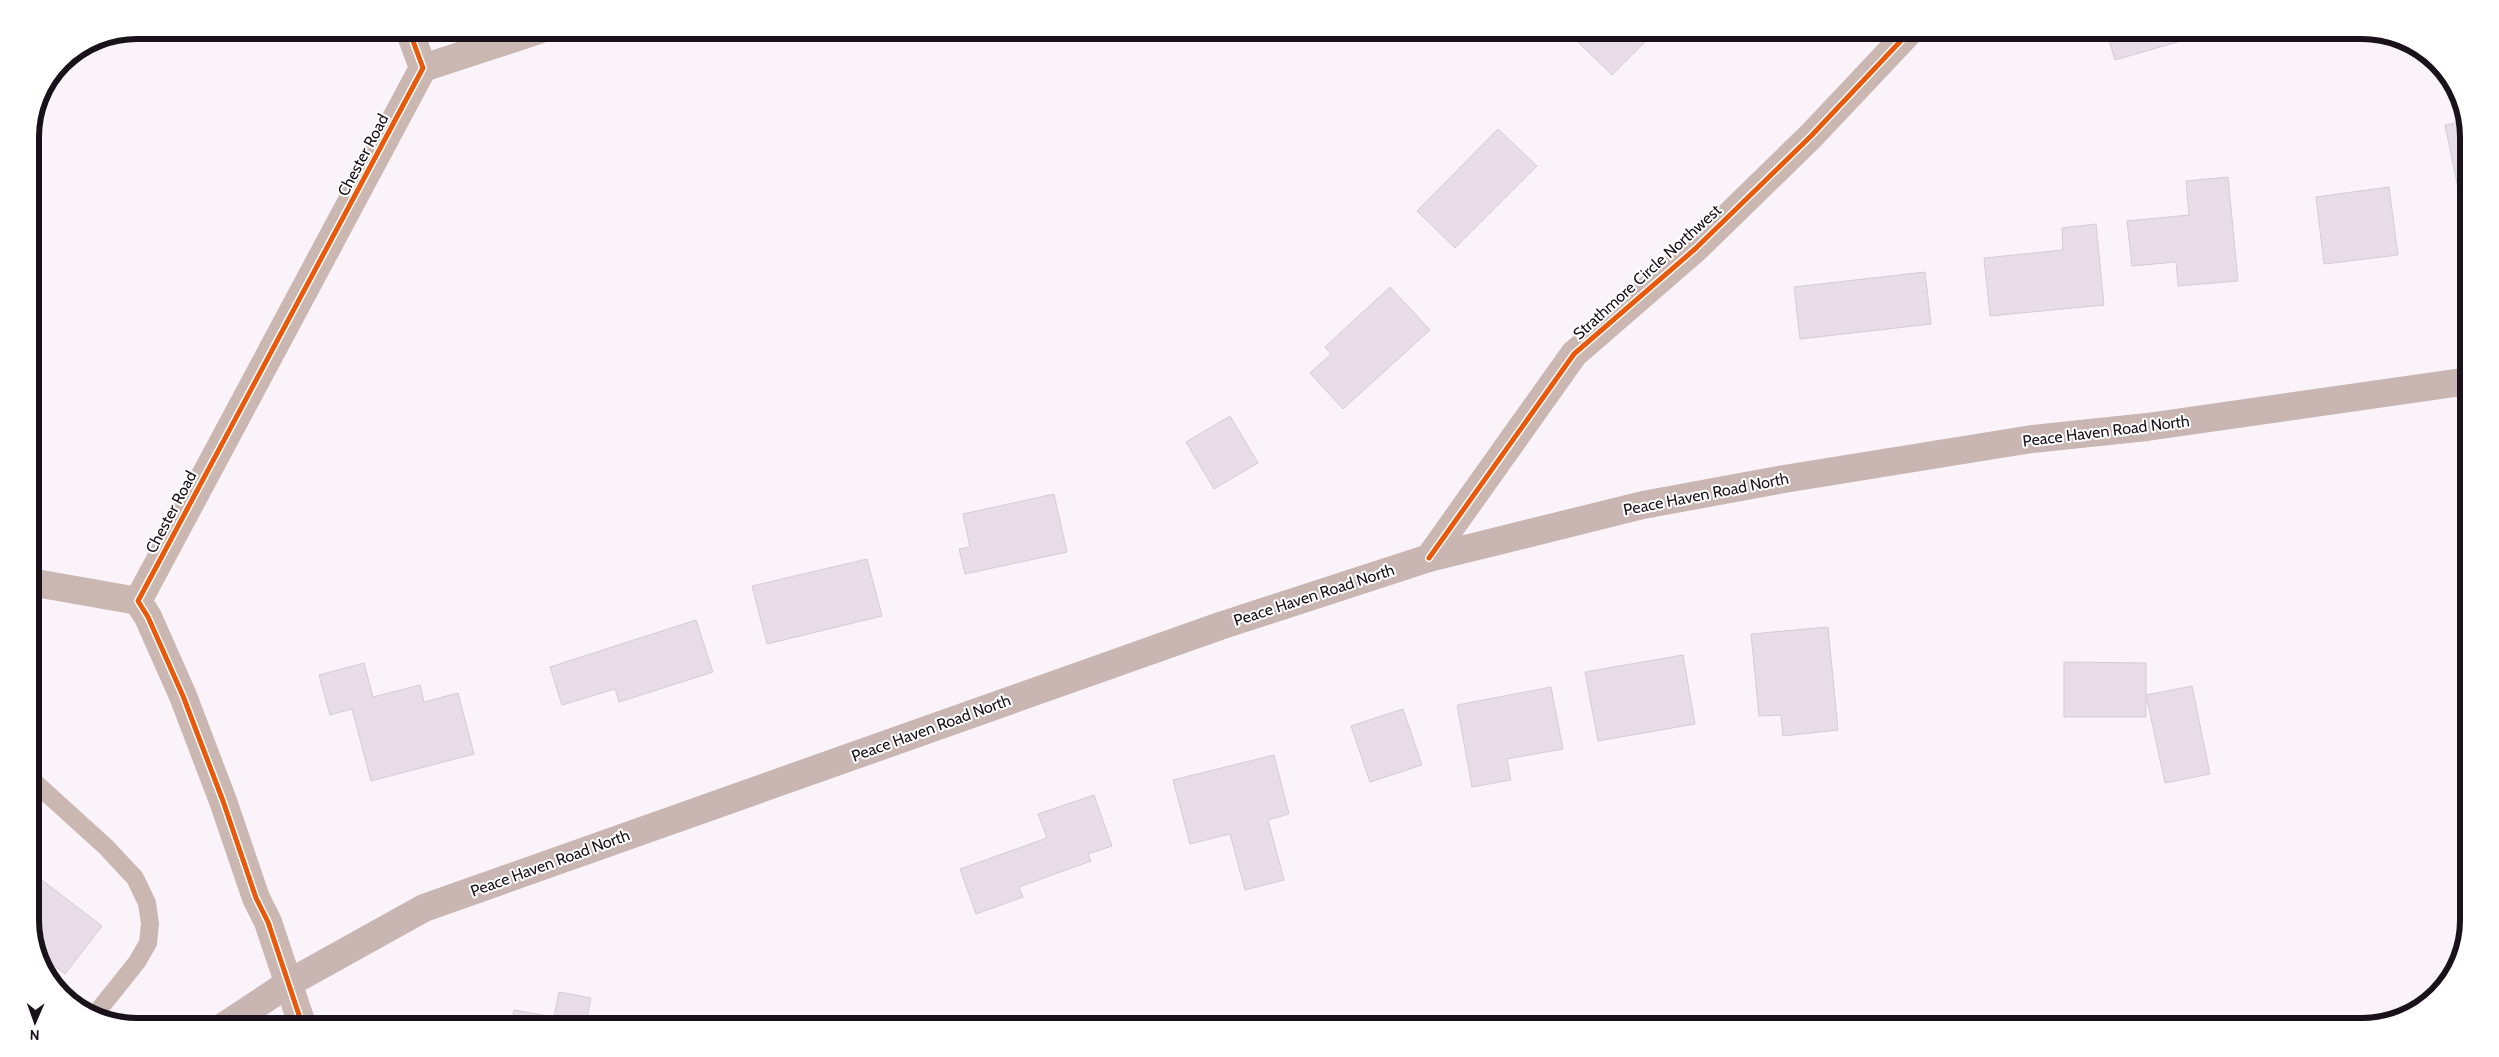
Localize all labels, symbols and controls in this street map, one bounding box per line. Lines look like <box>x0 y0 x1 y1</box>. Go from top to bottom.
street label: Chester Road <box>333 111 393 199</box>
street label: Strathmore Circle Northwest <box>1569 200 1725 343</box>
street label: Peace Haven Road North <box>2021 411 2191 451</box>
street label: Chester Road <box>141 468 201 556</box>
street label: Peace Haven Road North <box>1622 469 1790 519</box>
street label: Peace Haven Road North <box>1231 560 1397 630</box>
street label: Peace Haven Road North <box>849 690 1013 766</box>
street label: Peace Haven Road North <box>468 825 632 901</box>
north arrow <box>10 997 60 1047</box>
text: N <box>29 1026 40 1044</box>

